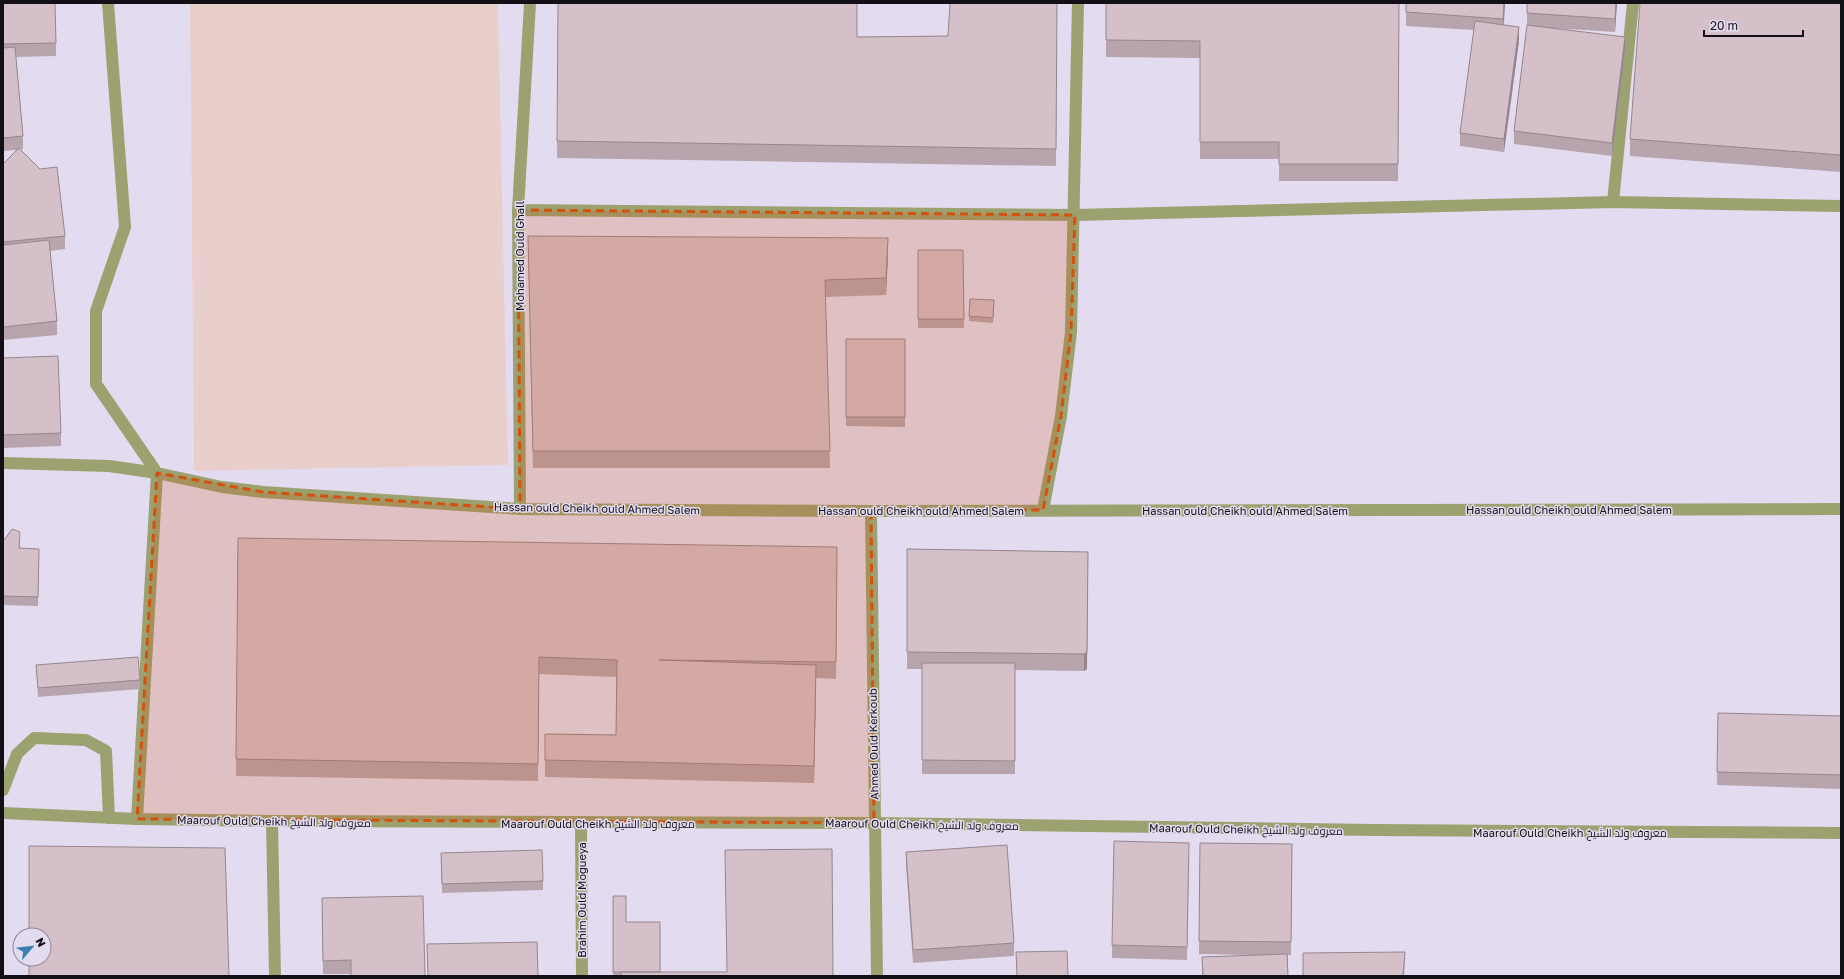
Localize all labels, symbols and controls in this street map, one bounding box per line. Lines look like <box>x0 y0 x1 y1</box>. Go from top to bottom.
scale bar <box>1704 12 1803 38</box>
text: 20 m <box>1710 18 1738 33</box>
street label: Mohamed Ould Ghall <box>513 200 526 311</box>
street label: Hassan ould Cheikh ould Ahmed Salem <box>494 500 700 516</box>
street label: Hassan ould Cheikh ould Ahmed Salem <box>1466 503 1672 516</box>
street label: Hassan ould Cheikh ould Ahmed Salem <box>818 504 1024 517</box>
street label: Hassan ould Cheikh ould Ahmed Salem <box>1142 504 1348 517</box>
street label: Ahmed Ould Kerkoub <box>866 688 880 800</box>
street label: Maarouf Ould Cheikh معروف ولد الشيخ <box>177 813 371 831</box>
street label: Maarouf Ould Cheikh معروف ولد الشيخ <box>825 816 1019 834</box>
street label: Maarouf Ould Cheikh معروف ولد الشيخ <box>501 817 695 832</box>
street label: Maarouf Ould Cheikh معروف ولد الشيخ <box>1149 821 1343 839</box>
street label: Maarouf Ould Cheikh معروف ولد الشيخ <box>1473 826 1667 841</box>
street label: Brahim Ould Mogueya <box>575 842 588 958</box>
north arrow <box>12 927 52 967</box>
text: N <box>34 935 49 949</box>

